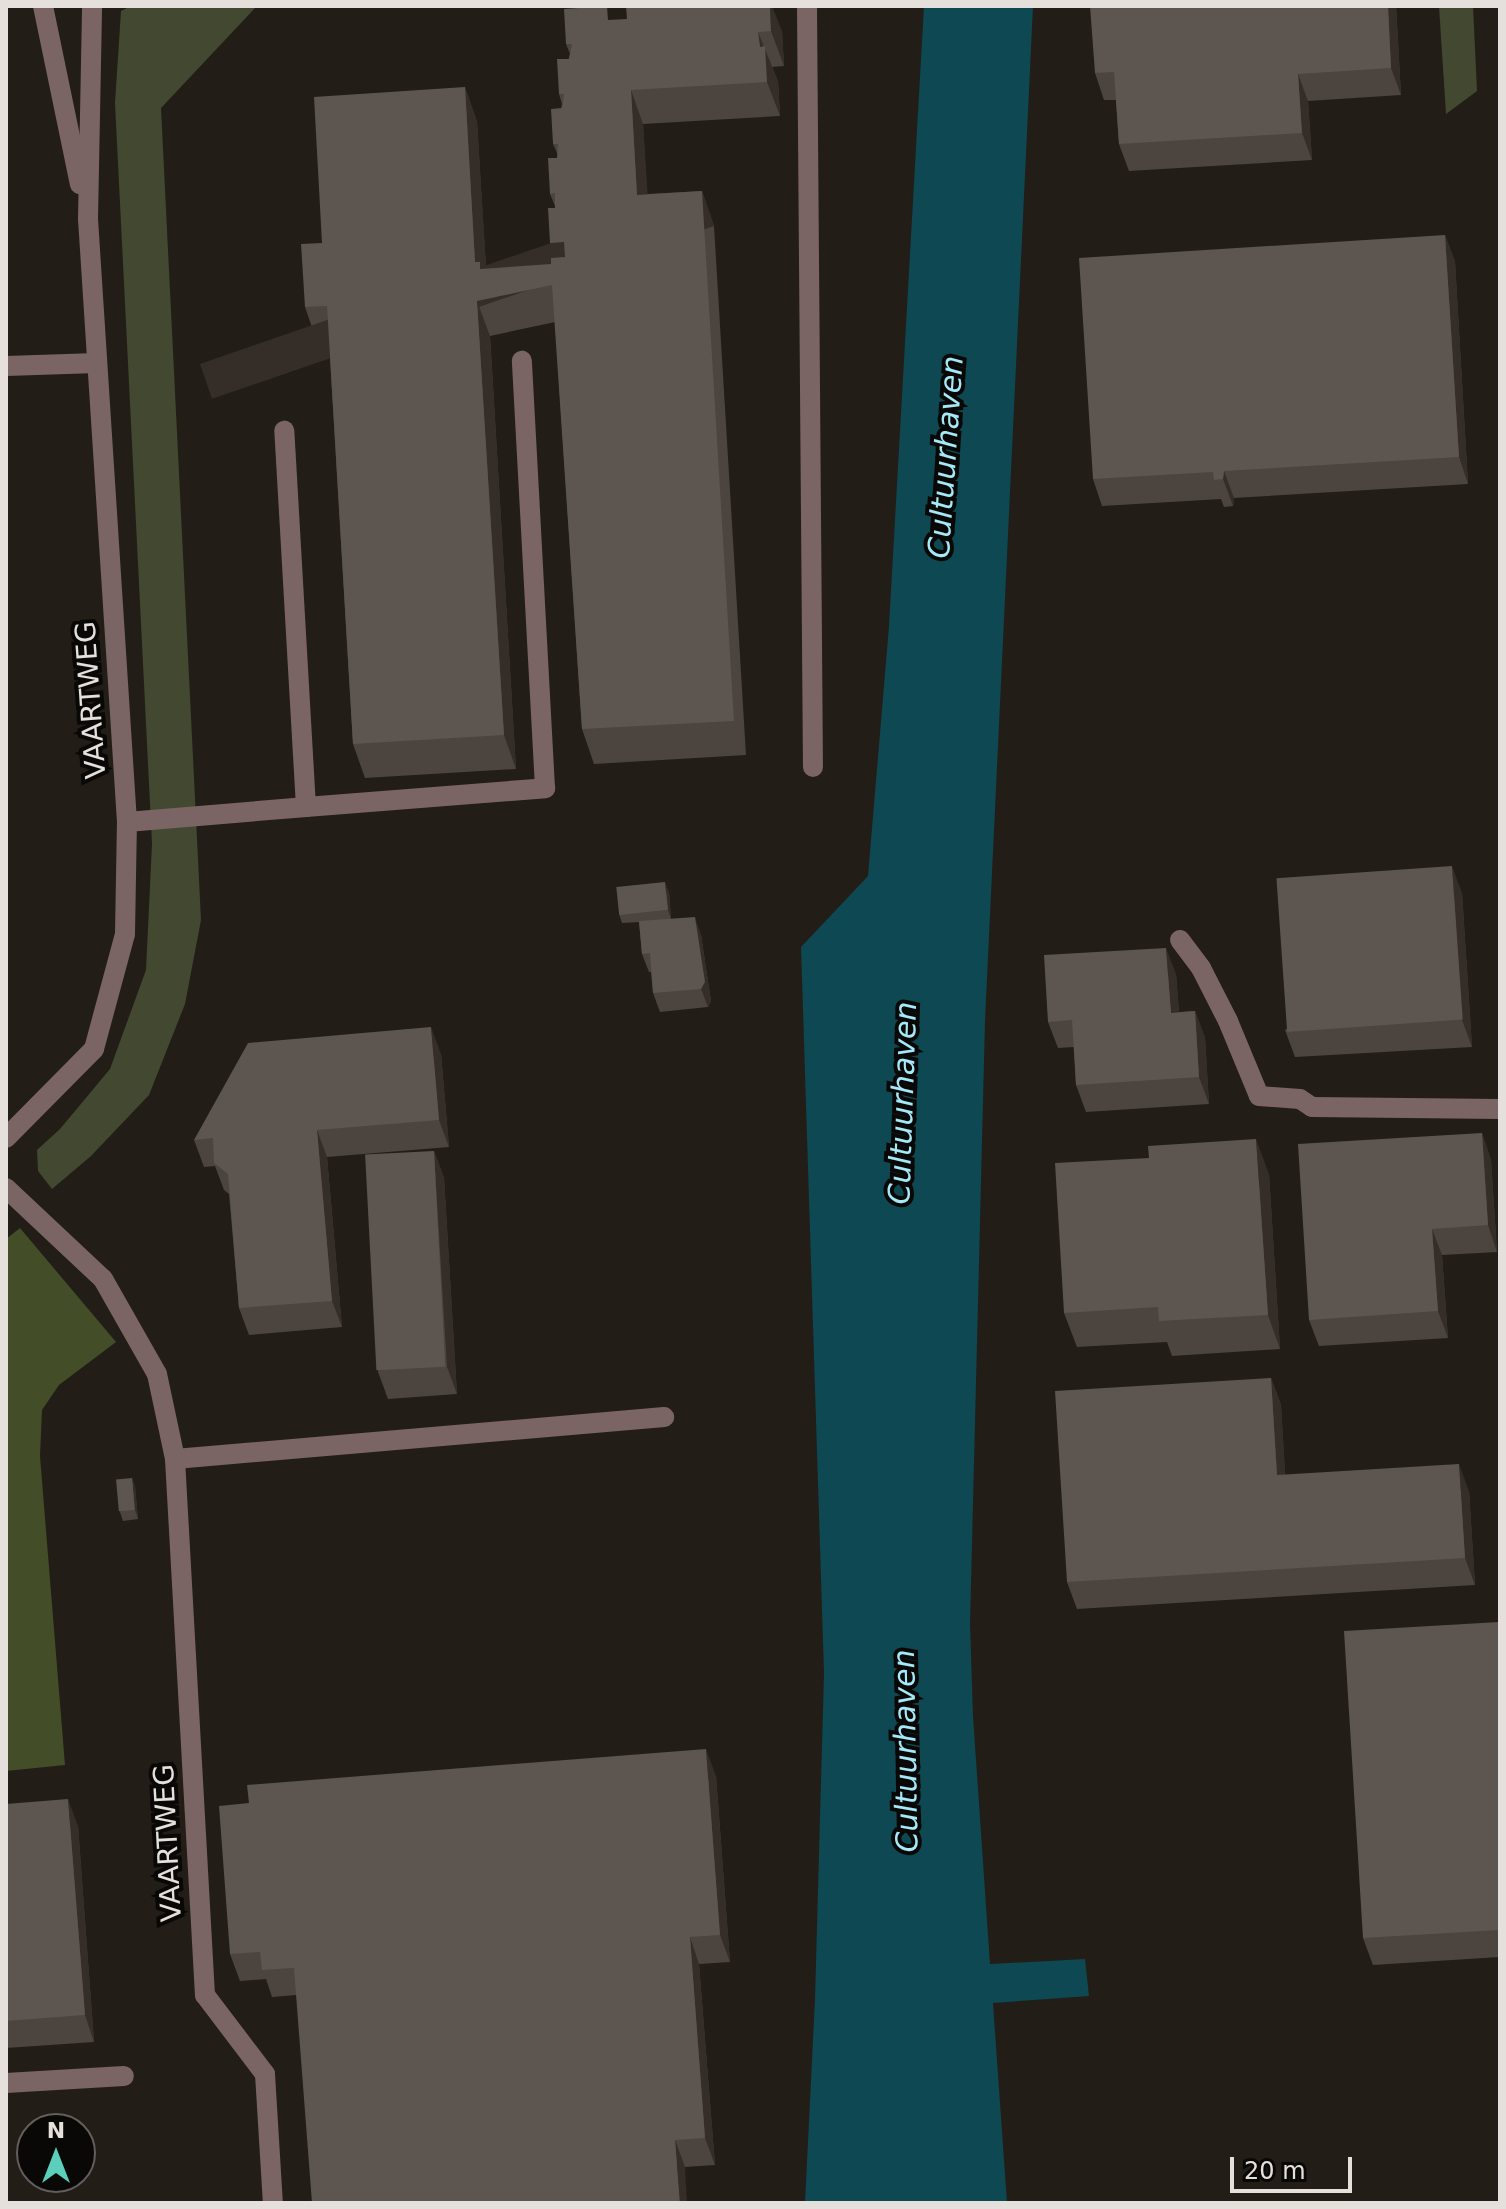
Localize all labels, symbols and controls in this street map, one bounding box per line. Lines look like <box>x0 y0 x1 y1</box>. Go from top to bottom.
water label: Cultuurhaven <box>921 354 971 560</box>
street label: VAARTWEG <box>69 620 113 780</box>
water label: Cultuurhaven <box>881 1001 925 1205</box>
water label: Cultuurhaven <box>886 1649 926 1853</box>
street label: VAARTWEG <box>147 1763 189 1923</box>
north arrow <box>16 2113 96 2193</box>
text: N <box>47 2118 65 2143</box>
scale bar <box>1234 2141 1356 2191</box>
text: 20 m <box>1244 2157 1306 2185</box>

